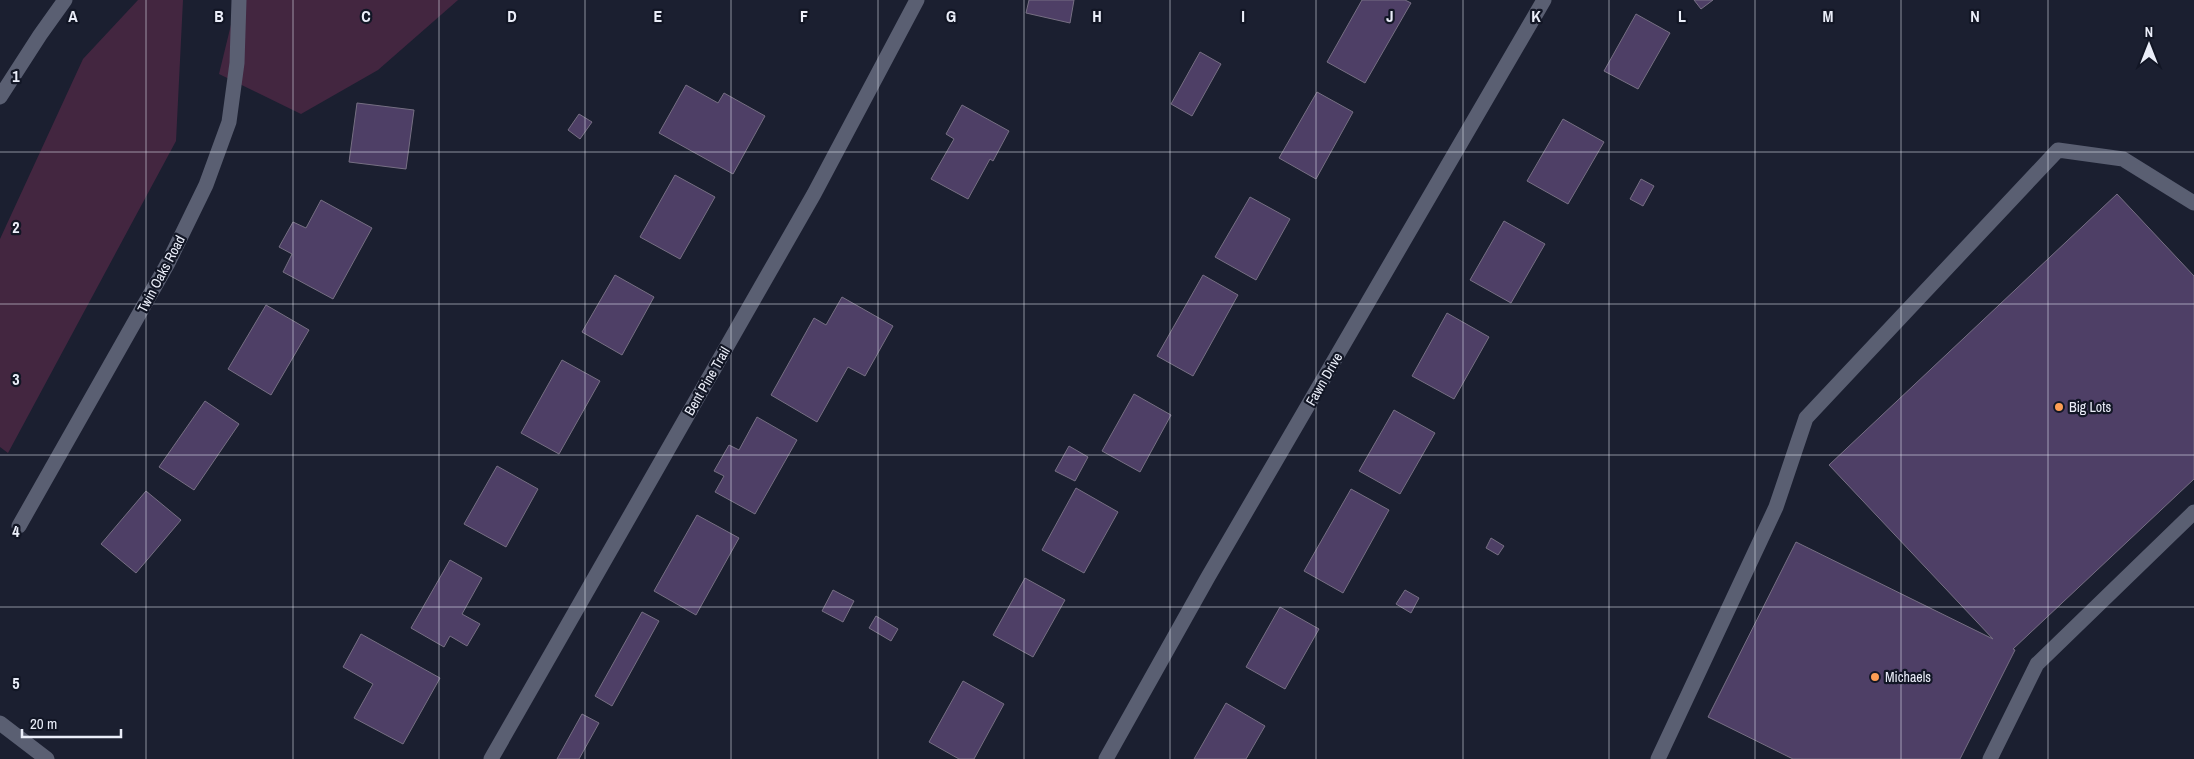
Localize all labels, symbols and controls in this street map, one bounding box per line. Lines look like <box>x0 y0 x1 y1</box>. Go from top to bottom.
text: A <box>68 5 78 27</box>
text: B <box>214 5 224 27</box>
text: C <box>361 5 371 27</box>
text: D <box>507 5 517 27</box>
text: E <box>654 5 663 27</box>
text: F <box>800 5 808 27</box>
text: G <box>946 5 956 27</box>
text: H <box>1092 5 1102 27</box>
text: I <box>1241 5 1245 27</box>
text: J <box>1386 5 1394 27</box>
text: K <box>1531 5 1541 27</box>
text: L <box>1678 5 1686 27</box>
text: M <box>1823 5 1834 27</box>
text: N <box>1970 5 1980 27</box>
north arrow <box>2124 20 2174 70</box>
text: N <box>2145 23 2153 41</box>
text: 1 <box>12 65 20 87</box>
text: 2 <box>12 216 20 238</box>
street label: Twin Oaks Road <box>133 232 189 316</box>
street label: Bent Pine Trail <box>680 344 734 418</box>
street label: Fawn Drive <box>1302 349 1346 409</box>
text: 3 <box>12 368 20 390</box>
place label: Big Lots <box>2069 398 2111 416</box>
marker: Big Lots <box>2053 401 2065 413</box>
text: 4 <box>12 520 20 542</box>
place label: Michaels <box>1885 668 1931 686</box>
marker: Michaels <box>1869 671 1881 683</box>
text: 5 <box>12 672 20 694</box>
scale bar <box>22 706 121 738</box>
text: 20 m <box>30 713 57 734</box>

